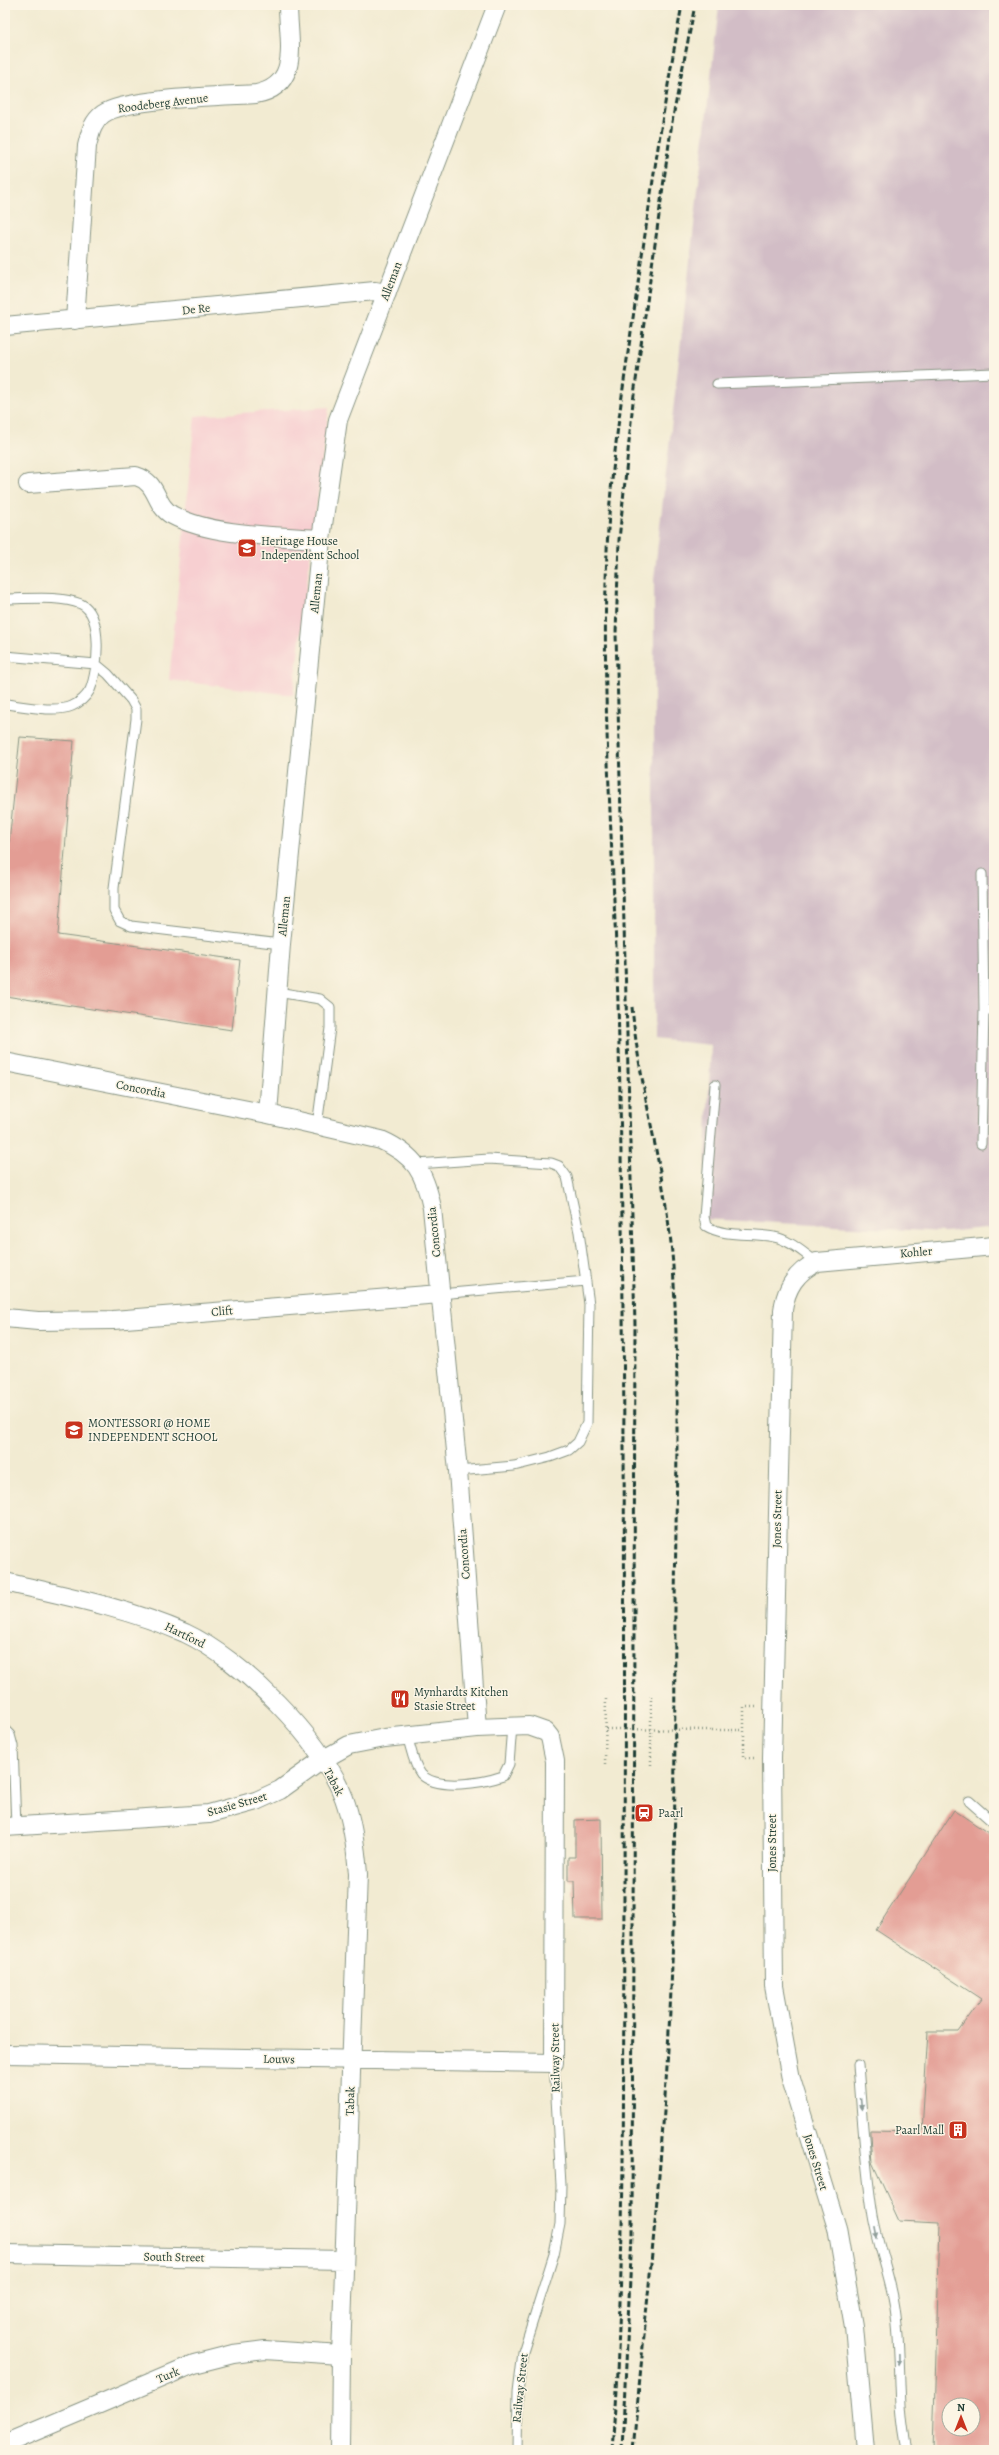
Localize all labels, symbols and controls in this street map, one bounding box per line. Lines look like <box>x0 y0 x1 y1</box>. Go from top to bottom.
street label: Roodeberg Avenue <box>117 90 209 116</box>
street label: Alleman <box>376 259 406 304</box>
street label: De Re <box>181 300 211 318</box>
place label: Heritage House Independent School <box>261 533 359 563</box>
school or university icon: Heritage House Independent School <box>236 537 258 559</box>
street label: Alleman <box>306 572 326 615</box>
street label: Alleman <box>274 895 294 938</box>
street label: Concordia <box>115 1076 168 1102</box>
street label: Concordia <box>423 1206 445 1258</box>
street label: Kohler <box>899 1243 933 1261</box>
street label: Clift <box>211 1302 234 1320</box>
place label: MONTESSORI @ HOME INDEPENDENT SCHOOL <box>88 1415 218 1445</box>
school or university icon: MONTESSORI @ HOME INDEPENDENT SCHOOL <box>63 1419 85 1441</box>
street label: Jones Street <box>768 1490 786 1548</box>
street label: Concordia <box>454 1528 474 1580</box>
street label: Hartford <box>162 1618 209 1652</box>
place label: Mynhardts Kitchen Stasie Street <box>414 1684 509 1714</box>
restaurant icon: Mynhardts Kitchen Stasie Street <box>389 1688 411 1710</box>
street label: Tabak <box>320 1765 348 1799</box>
street label: Stasie Street <box>205 1788 269 1820</box>
station icon: Paarl <box>633 1802 655 1824</box>
place label: Paarl <box>658 1805 683 1821</box>
street label: Jones Street <box>764 1814 780 1872</box>
street label: Railway Street <box>546 2023 564 2093</box>
street label: Louws <box>263 2051 295 2067</box>
street label: Tabak <box>341 2086 359 2116</box>
one-way arrow <box>858 2098 865 2110</box>
building icon: Paarl Mall <box>947 2119 969 2141</box>
place label: Paarl Mall <box>895 2122 944 2138</box>
street label: Jones Street <box>800 2132 832 2192</box>
one-way arrow <box>873 2227 879 2239</box>
street label: South Street <box>143 2248 205 2266</box>
street label: Railway Street <box>508 2352 532 2424</box>
one-way arrow <box>896 2354 902 2367</box>
street label: Turk <box>154 2363 182 2387</box>
north arrow <box>941 2397 981 2437</box>
text: N <box>957 2400 965 2415</box>

